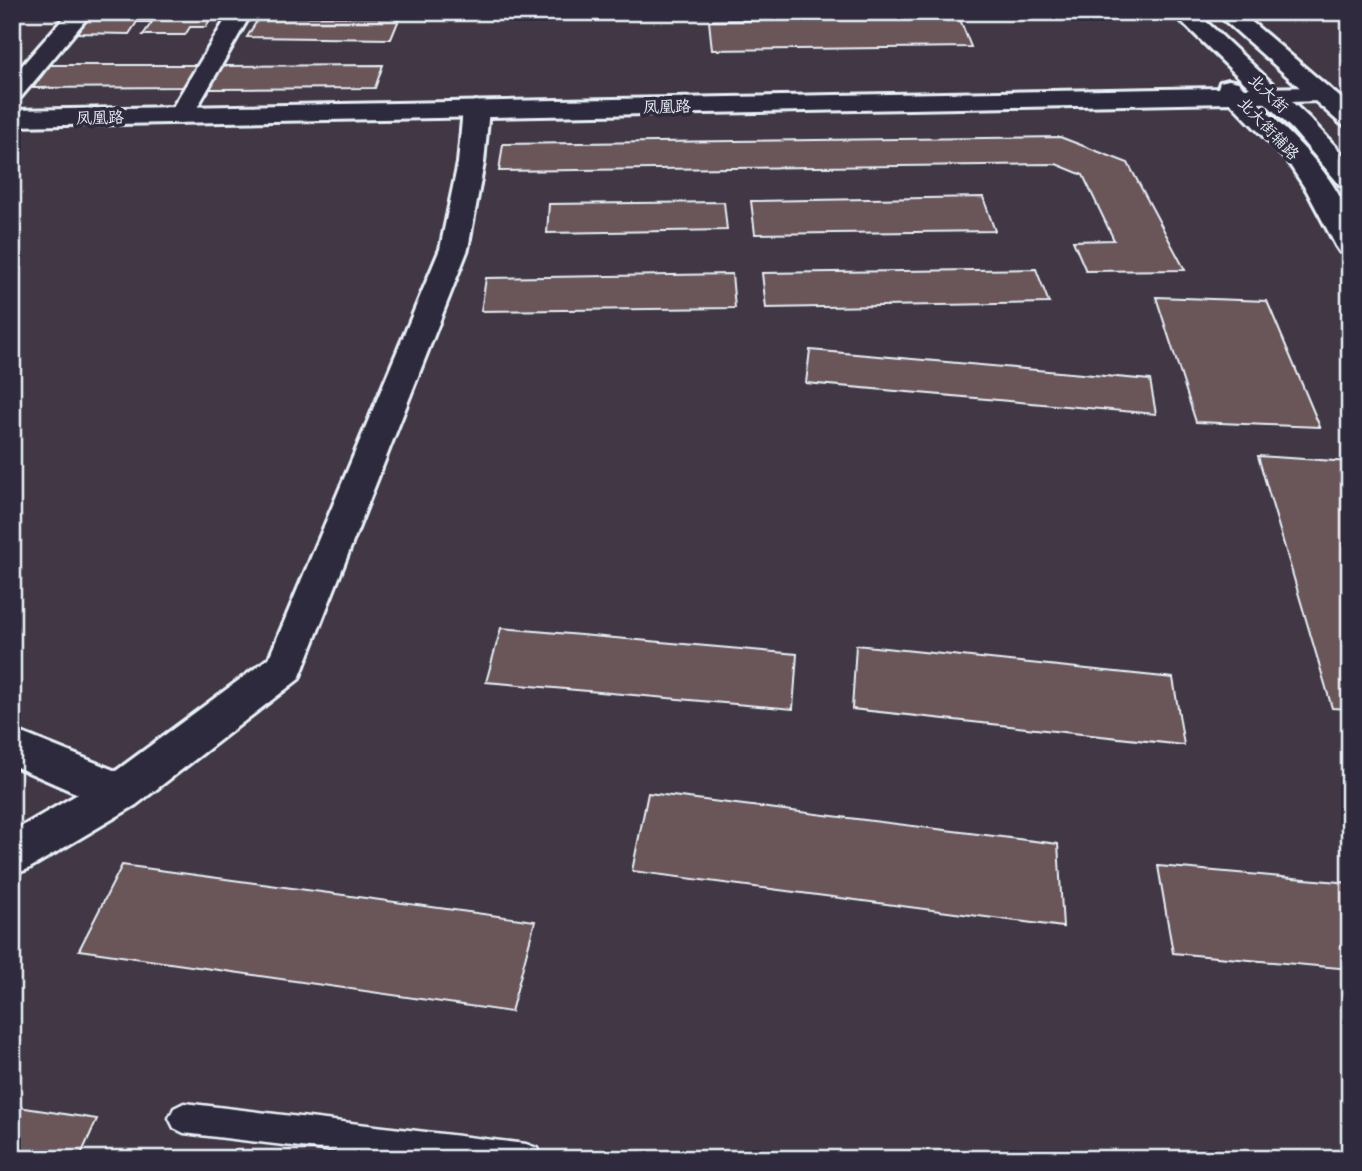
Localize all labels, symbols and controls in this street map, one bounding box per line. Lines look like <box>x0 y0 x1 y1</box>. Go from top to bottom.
street label: 北大街 <box>1244 69 1293 118</box>
street label: 北大街辅路 <box>1233 92 1304 164</box>
street label: 凤凰路 <box>643 96 691 117</box>
street label: 凤凰路 <box>76 107 124 128</box>

